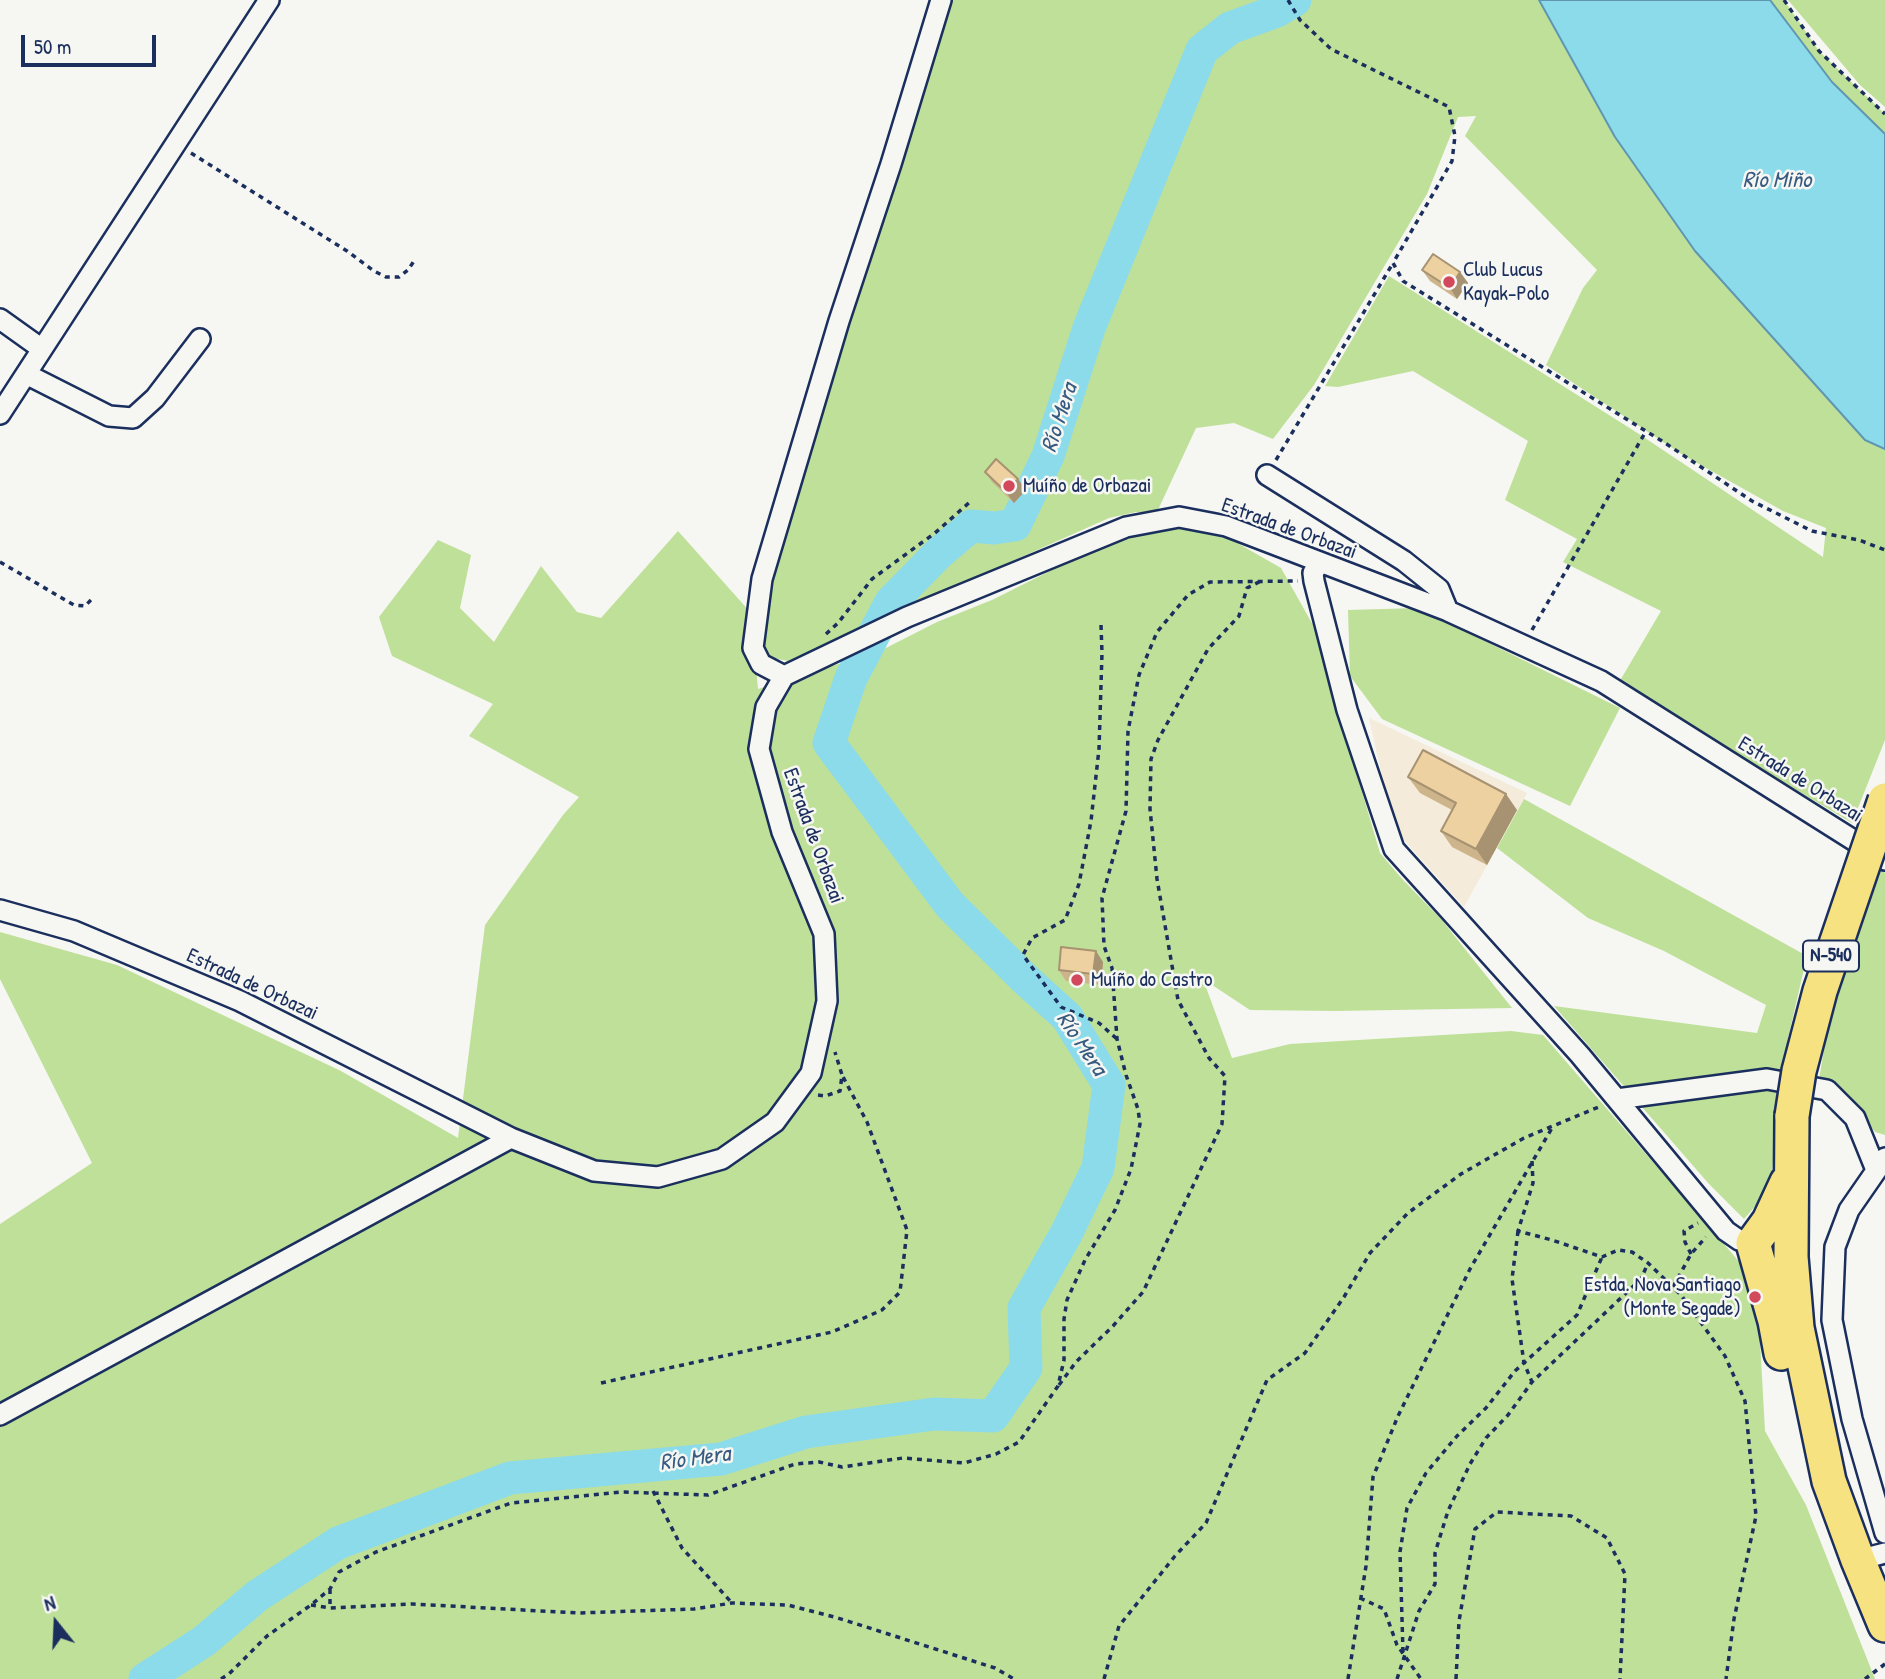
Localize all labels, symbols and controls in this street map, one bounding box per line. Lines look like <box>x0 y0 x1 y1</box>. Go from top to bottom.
scale bar <box>24 21 159 65</box>
text: 50 m <box>34 32 71 61</box>
water label: Río Miño <box>1743 167 1811 195</box>
place label: Club Lucus Kayak-Polo <box>1463 257 1549 307</box>
marker: Club Lucus Kayak-Polo <box>1441 274 1457 290</box>
water label: Río Mera <box>1036 380 1084 456</box>
place label: Muíño de Orbazai <box>1023 473 1151 499</box>
marker: Muíño de Orbazai <box>1001 478 1017 494</box>
street label: Estrada de Orbazai <box>1218 493 1360 565</box>
street label: Estrada de Orbazai <box>1733 732 1867 828</box>
street label: Estrada de Orbazai <box>777 765 849 907</box>
road number: N-540 <box>1803 940 1859 972</box>
street label: Estrada de Orbazai <box>182 944 322 1026</box>
place label: Muíño do Castro <box>1091 967 1212 993</box>
marker: Muíño do Castro <box>1069 972 1085 988</box>
water label: Río Mera <box>1050 1007 1112 1081</box>
place label: Estda. Nova Santiago (Monte Segade) <box>1584 1272 1741 1322</box>
marker: Estda. Nova Santiago (Monte Segade) <box>1747 1289 1763 1305</box>
water label: Río Mera <box>658 1440 732 1478</box>
north arrow <box>21 1588 91 1658</box>
text: N <box>41 1589 58 1617</box>

